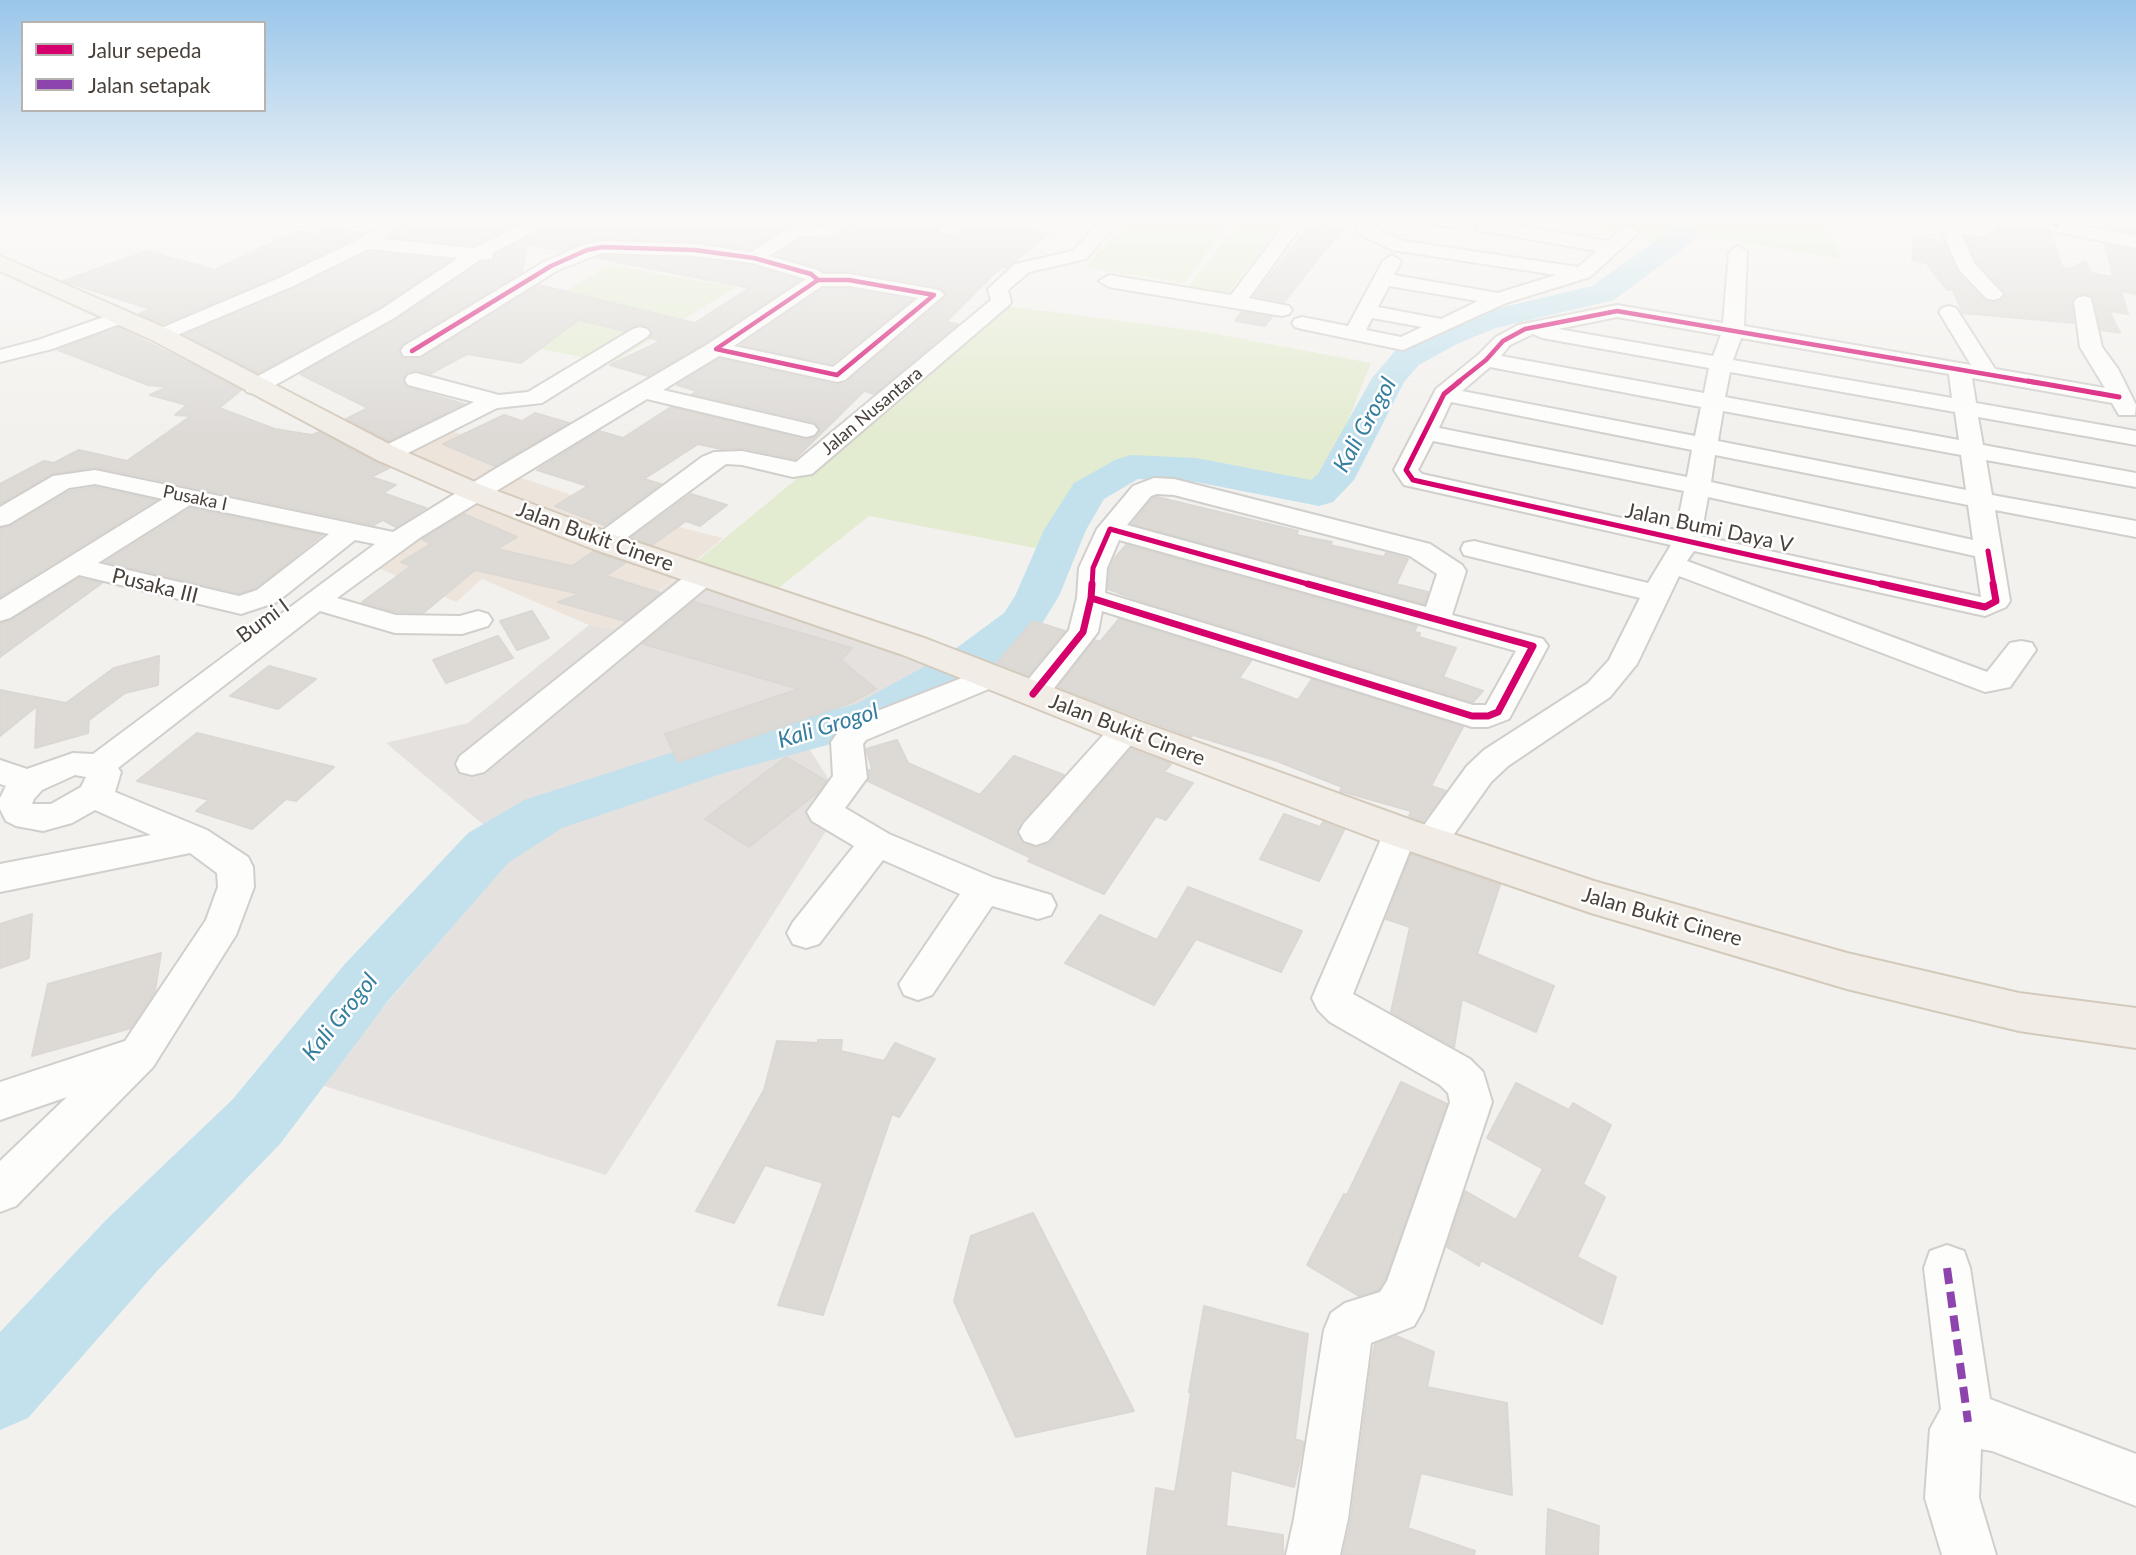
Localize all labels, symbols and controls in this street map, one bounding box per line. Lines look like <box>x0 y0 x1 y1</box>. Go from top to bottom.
legend <box>21 21 266 112</box>
text: Jalur sepeda <box>88 37 201 62</box>
text: Jalan setapak <box>88 72 210 97</box>
street label: Jalan Nusantara <box>817 363 927 459</box>
water label: Kali Grogol <box>1328 373 1402 477</box>
street label: Pusaka I <box>161 481 229 515</box>
street label: Jalan Bukit Cinere <box>513 497 677 577</box>
street label: Jalan Bumi Daya V <box>1623 498 1795 558</box>
street label: Pusaka III <box>109 563 201 609</box>
street label: Bumi I <box>232 594 294 648</box>
street label: Jalan Bukit Cinere <box>1045 689 1209 771</box>
water label: Kali Grogol <box>774 698 882 754</box>
street label: Jalan Bukit Cinere <box>1579 882 1745 952</box>
water label: Kali Grogol <box>297 968 383 1066</box>

